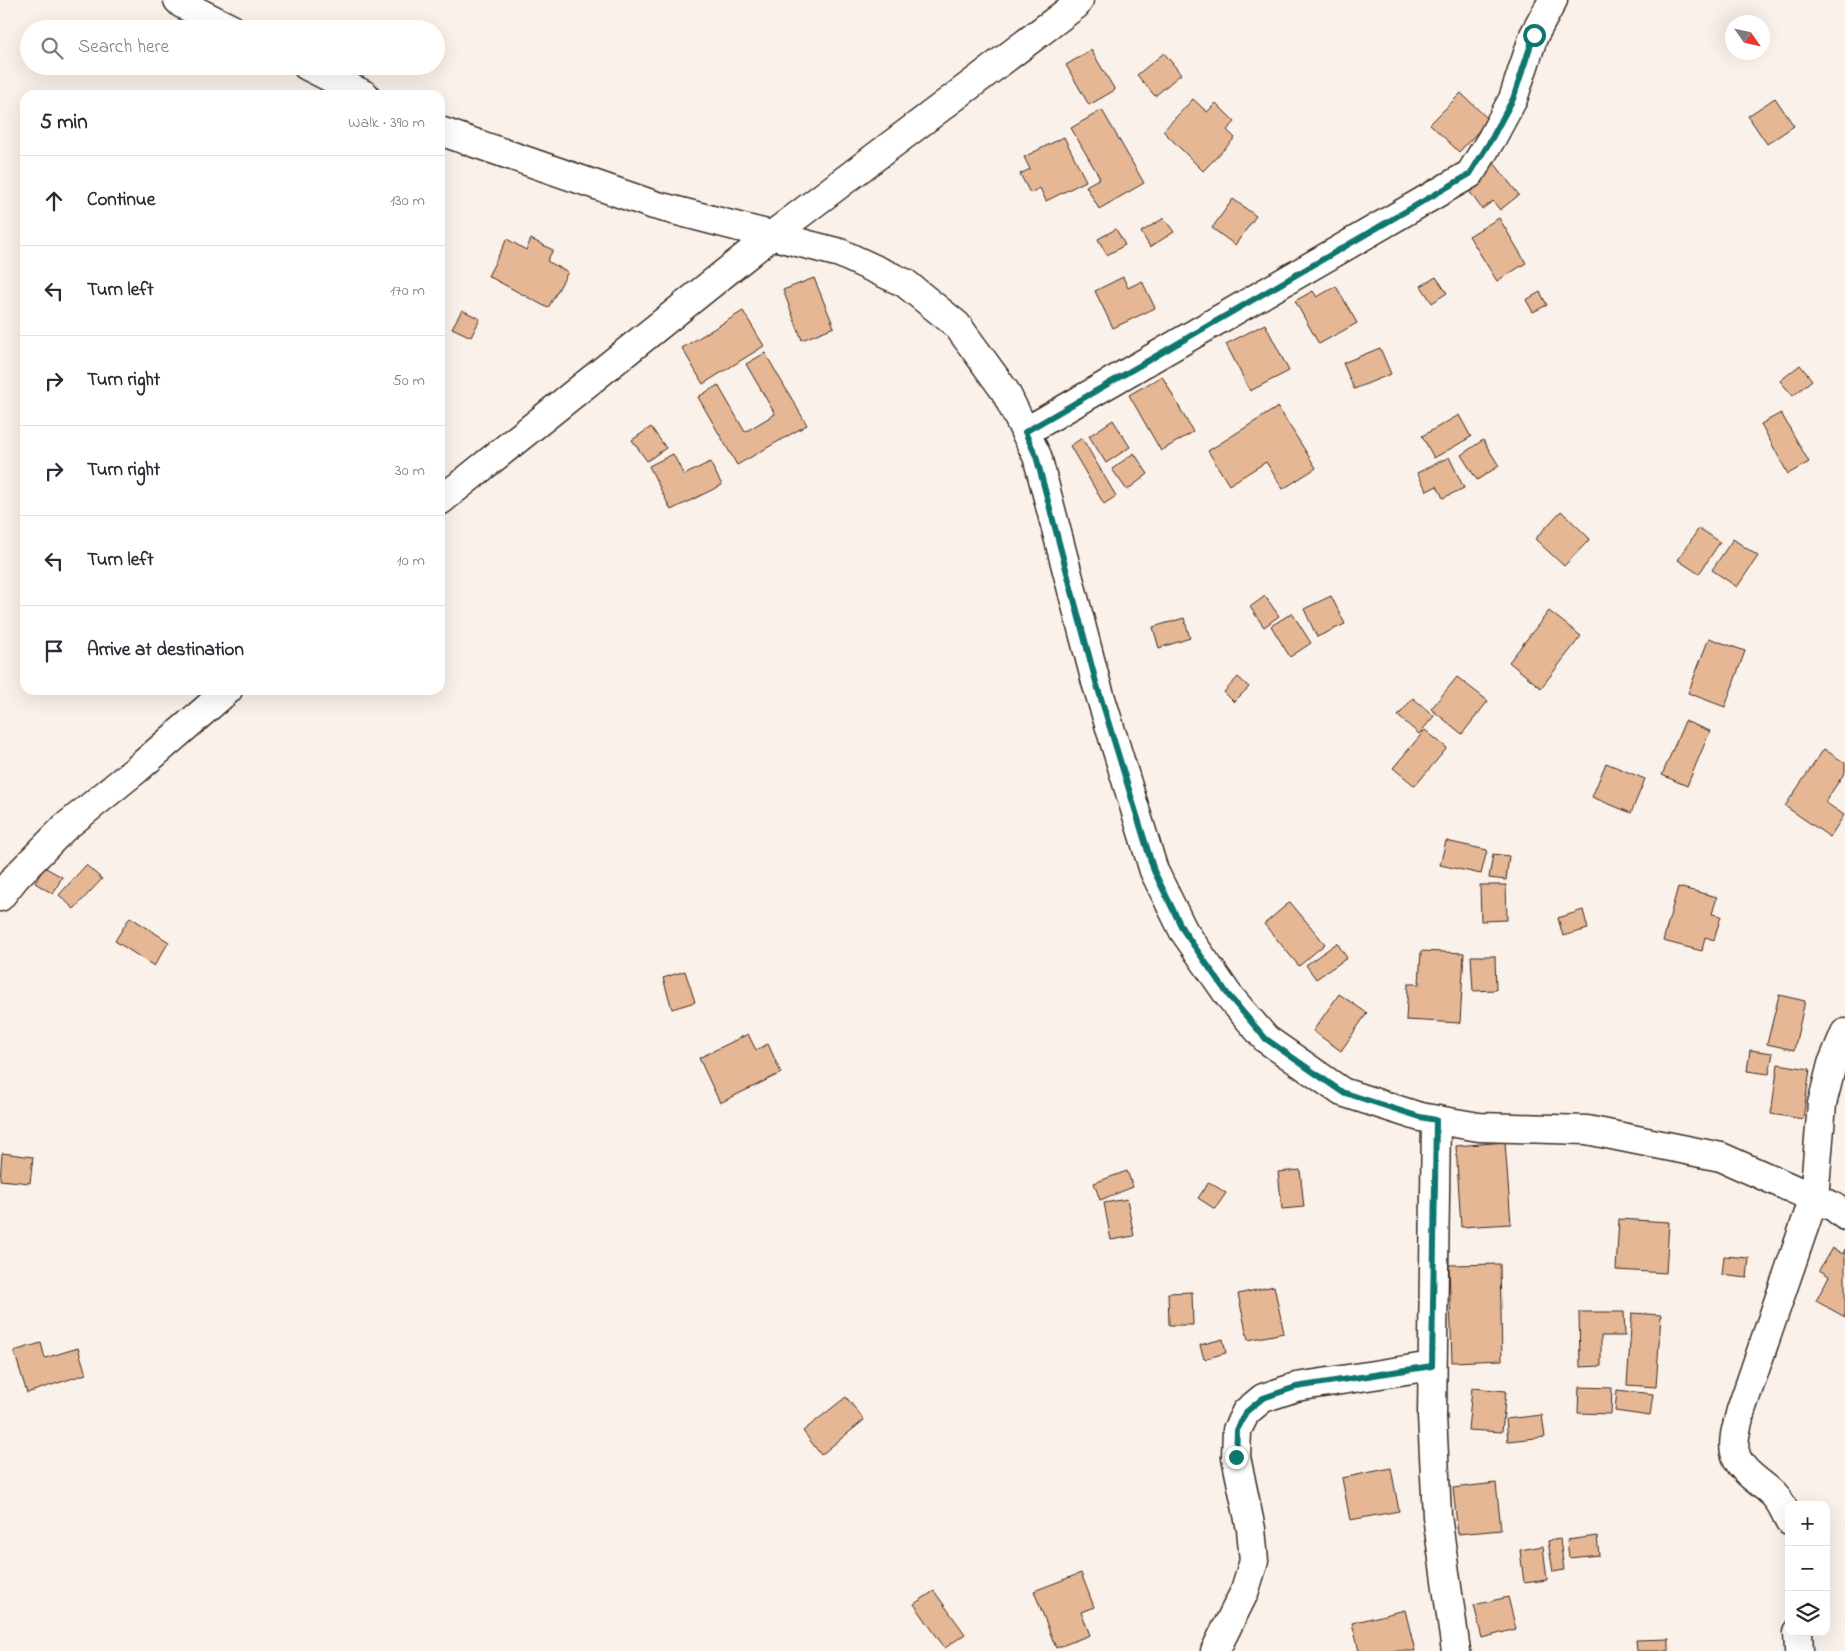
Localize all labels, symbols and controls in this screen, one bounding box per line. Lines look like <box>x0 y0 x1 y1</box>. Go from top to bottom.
north arrow <box>1725 15 1770 60</box>
search box <box>20 20 445 75</box>
route start <box>1523 24 1546 47</box>
icon: search <box>38 34 66 62</box>
text: Search here <box>78 34 169 61</box>
text: 5 min <box>40 108 88 138</box>
text: Walk · 390 m <box>348 111 425 135</box>
icon: ahead <box>40 187 68 215</box>
text: Continue <box>87 187 155 214</box>
text: 130 m <box>390 189 425 213</box>
icon: left <box>40 277 68 305</box>
text: Turn left <box>87 277 154 304</box>
text: 170 m <box>390 279 425 303</box>
icon: right <box>40 367 68 395</box>
text: Turn right <box>87 367 160 394</box>
text: 50 m <box>393 369 425 393</box>
icon: right <box>40 457 68 485</box>
text: Turn right <box>87 457 160 484</box>
text: 30 m <box>395 459 425 483</box>
icon: left <box>40 547 68 575</box>
text: Turn left <box>87 547 154 574</box>
text: 10 m <box>397 549 425 573</box>
icon: arrive <box>40 637 68 665</box>
text: Arrive at destination <box>87 637 244 664</box>
route end <box>1225 1446 1248 1469</box>
map controls <box>1785 1501 1830 1636</box>
button: + <box>1785 1501 1830 1546</box>
button: − <box>1785 1546 1830 1591</box>
button: layers <box>1785 1591 1830 1636</box>

